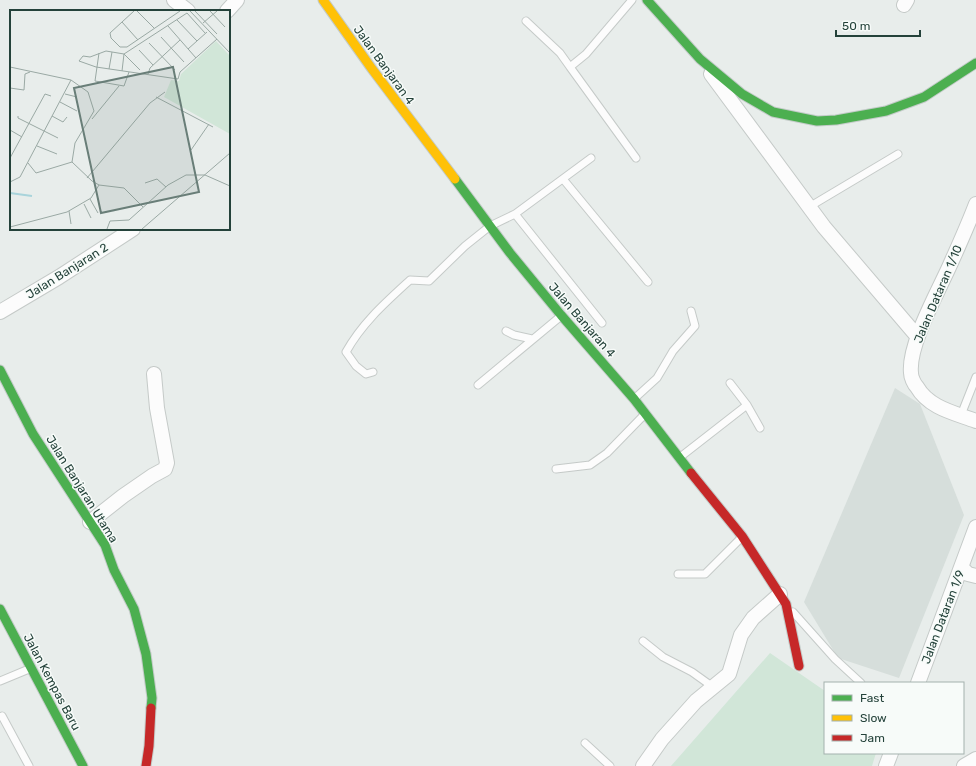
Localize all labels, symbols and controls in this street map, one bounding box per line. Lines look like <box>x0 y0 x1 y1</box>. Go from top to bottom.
inset map <box>10 10 230 230</box>
scale bar <box>836 12 920 38</box>
text: 50 m <box>842 19 870 33</box>
street label: Jalan Banjaran 4 <box>351 23 418 108</box>
street label: Jalan Banjaran 2 <box>23 240 111 302</box>
street label: Jalan Dataran 1/10 <box>911 243 965 345</box>
street label: Jalan Banjaran 4 <box>546 280 619 361</box>
street label: Jalan Banjaran Utama <box>43 433 121 545</box>
street label: Jalan Dataran 1/9 <box>919 568 967 666</box>
street label: Jalan Kempas Baru <box>21 631 83 733</box>
legend <box>824 682 964 754</box>
text: Fast <box>860 691 884 705</box>
text: Slow <box>860 711 887 725</box>
text: Jam <box>860 731 885 745</box>

